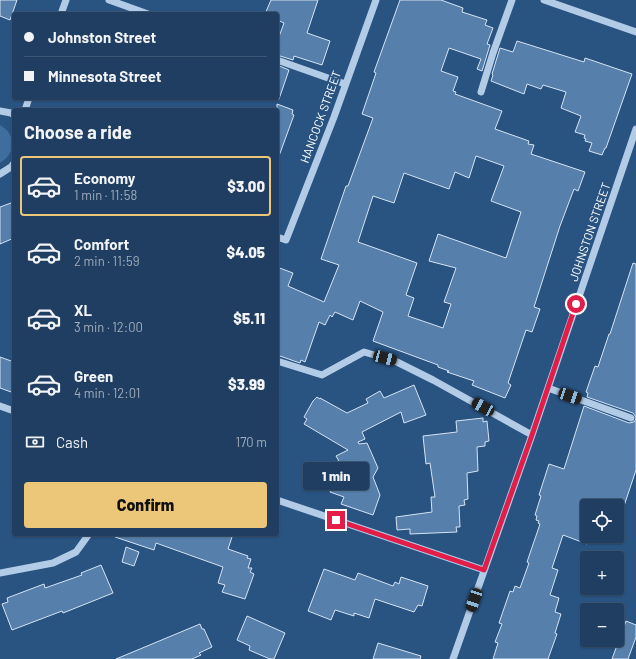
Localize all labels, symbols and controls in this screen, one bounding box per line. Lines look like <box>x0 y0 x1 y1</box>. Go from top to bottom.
text: Johnston Street <box>48 28 156 46</box>
text: Minnesota Street <box>48 67 161 85</box>
street label: HANCOCK STREET <box>297 68 343 165</box>
text: Choose a ride <box>24 121 132 143</box>
icon: car <box>26 168 62 204</box>
text: Economy <box>74 169 135 187</box>
text: $3.00 <box>227 177 265 195</box>
street label: JOHNSTON STREET <box>566 180 613 283</box>
text: 1 min · 11:58 <box>74 187 137 203</box>
icon: car <box>26 234 62 270</box>
text: Comfort <box>74 235 129 253</box>
text: $4.05 <box>227 243 265 261</box>
text: 2 min · 11:59 <box>74 253 140 269</box>
route start <box>567 295 585 313</box>
icon: car <box>26 300 62 336</box>
text: XL <box>74 301 92 319</box>
text: $5.11 <box>233 309 265 327</box>
text: 3 min · 12:00 <box>74 319 143 335</box>
car <box>372 349 398 367</box>
icon: car <box>26 366 62 402</box>
text: Green <box>74 367 113 385</box>
text: $3.99 <box>228 375 265 393</box>
text: 4 min · 12:01 <box>74 385 140 401</box>
car <box>557 386 583 406</box>
car <box>470 396 496 418</box>
icon: cash <box>24 431 46 453</box>
text: Cash <box>56 433 88 451</box>
text: 170 m <box>236 434 267 450</box>
callout: 1 min <box>303 462 369 490</box>
text: 1 min <box>322 468 350 484</box>
button: Confirm <box>24 482 267 528</box>
map controls <box>580 499 624 647</box>
button: locate <box>580 499 624 543</box>
route end <box>327 511 345 529</box>
button: + <box>580 551 624 595</box>
car <box>464 587 484 613</box>
button: − <box>580 603 624 647</box>

